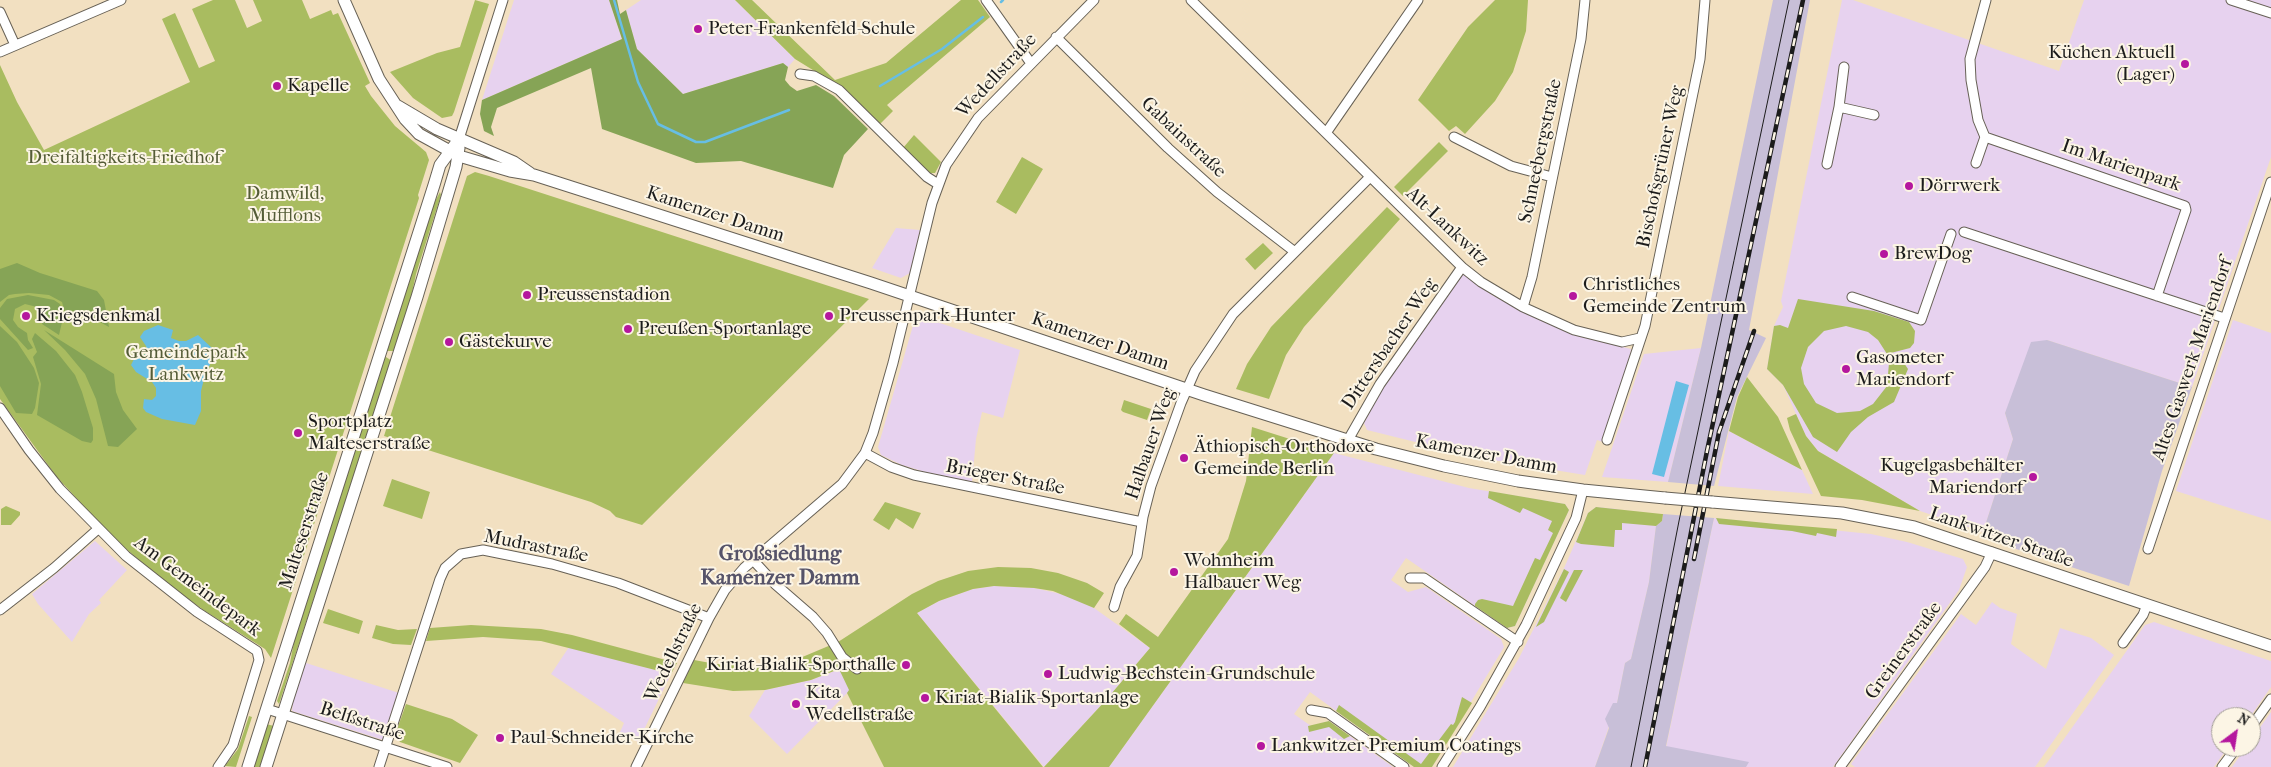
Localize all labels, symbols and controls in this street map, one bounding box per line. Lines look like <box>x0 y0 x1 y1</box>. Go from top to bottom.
place label: Peter-Frankenfeld-Schule <box>708 18 915 40</box>
marker: Peter-Frankenfeld-Schule <box>692 23 704 35</box>
street label: Wedellstraße <box>952 29 1042 123</box>
place label: Küchen Aktuell (Lager) <box>2048 42 2175 86</box>
marker: Küchen Aktuell (Lager) <box>2179 58 2191 70</box>
place label: Kapelle <box>287 75 349 97</box>
street label: Schneebergstraße <box>1515 77 1567 225</box>
marker: Kapelle <box>271 80 283 92</box>
street label: Bischofsgrüner Weg <box>1633 84 1689 250</box>
street label: Gabainstraße <box>1136 93 1230 183</box>
street label: Im Marienpark <box>2059 135 2183 197</box>
park label: Dreifaltigkeits-Friedhof <box>27 147 221 169</box>
place label: Dörrwerk <box>1919 175 2000 197</box>
marker: Dörrwerk <box>1903 180 1915 192</box>
street label: Kamenzer Damm <box>643 182 787 248</box>
park label: Damwild, Mufflons <box>246 183 324 227</box>
street label: Alt-Lankwitz <box>1401 183 1493 271</box>
place label: BrewDog <box>1894 243 1972 265</box>
marker: BrewDog <box>1878 248 1890 260</box>
street label: Altes Gaswerk Mariendorf <box>2148 256 2238 464</box>
street label: Dittersbacher Weg <box>1337 274 1443 414</box>
place label: Christliches Gemeinde Zentrum <box>1583 274 1746 318</box>
place label: Preussenstadion <box>537 284 670 306</box>
marker: Preussenstadion <box>521 289 533 301</box>
marker: Christliches Gemeinde Zentrum <box>1567 290 1579 302</box>
place label: Kriegsdenkmal <box>36 305 160 327</box>
place label: Preussenpark-Hunter <box>839 305 1015 327</box>
street label: Kamenzer Damm <box>1028 308 1172 376</box>
marker: Kriegsdenkmal <box>20 310 32 322</box>
marker: Preussenpark-Hunter <box>823 310 835 322</box>
place label: Preußen-Sportanlage <box>638 318 811 340</box>
marker: Preußen-Sportanlage <box>622 323 634 335</box>
place label: Gästekurve <box>459 331 552 353</box>
marker: Gästekurve <box>443 336 455 348</box>
park label: Gemeindepark Lankwitz <box>125 342 247 386</box>
place label: Gasometer Mariendorf <box>1856 347 1950 391</box>
marker: Gasometer Mariendorf <box>1840 363 1852 375</box>
street label: Halbauer Weg <box>1121 385 1181 503</box>
place label: Sportplatz Malteserstraße <box>308 411 430 455</box>
marker: Sportplatz Malteserstraße <box>292 427 304 439</box>
street label: Kamenzer Damm <box>1413 430 1559 480</box>
place label: Äthiopisch-Orthodoxe Gemeinde Berlin <box>1194 436 1374 480</box>
marker: Äthiopisch-Orthodoxe Gemeinde Berlin <box>1178 452 1190 464</box>
street label: Brieger Straße <box>944 455 1066 501</box>
place label: Kugelgasbehälter Mariendorf <box>1880 455 2023 499</box>
street label: Malteserstraße <box>275 469 335 593</box>
marker: Kugelgasbehälter Mariendorf <box>2027 471 2039 483</box>
street label: Lankwitzer Straße <box>1926 503 2076 573</box>
street label: Mudrastraße <box>482 526 590 568</box>
street label: Am Gemeindepark <box>129 532 265 642</box>
district label: Großsiedlung Kamenzer Damm <box>701 542 859 592</box>
place label: Wohnheim Halbauer Weg <box>1184 550 1301 594</box>
marker: Wohnheim Halbauer Weg <box>1168 566 1180 578</box>
street label: Greinerstraße <box>1861 598 1947 704</box>
street label: Wedellstraße <box>640 600 708 706</box>
place label: Kiriat-Bialik-Sporthalle <box>706 654 896 676</box>
marker: Kiriat-Bialik-Sporthalle <box>900 659 912 671</box>
place label: Ludwig-Bechstein-Grundschule <box>1058 663 1315 685</box>
marker: Ludwig-Bechstein-Grundschule <box>1042 668 1054 680</box>
place label: Kita Wedellstraße <box>806 682 913 726</box>
place label: Kiriat-Bialik-Sportanlage <box>935 687 1139 709</box>
marker: Kiriat-Bialik-Sportanlage <box>919 692 931 704</box>
street label: Belßstraße <box>317 698 407 746</box>
marker: Kita Wedellstraße <box>790 698 802 710</box>
north arrow <box>2211 707 2261 757</box>
text: N <box>2235 710 2252 730</box>
place label: Paul-Schneider-Kirche <box>510 727 694 749</box>
marker: Paul-Schneider-Kirche <box>494 732 506 744</box>
place label: Lankwitzer Premium Coatings <box>1271 735 1521 757</box>
marker: Lankwitzer Premium Coatings <box>1255 740 1267 752</box>

